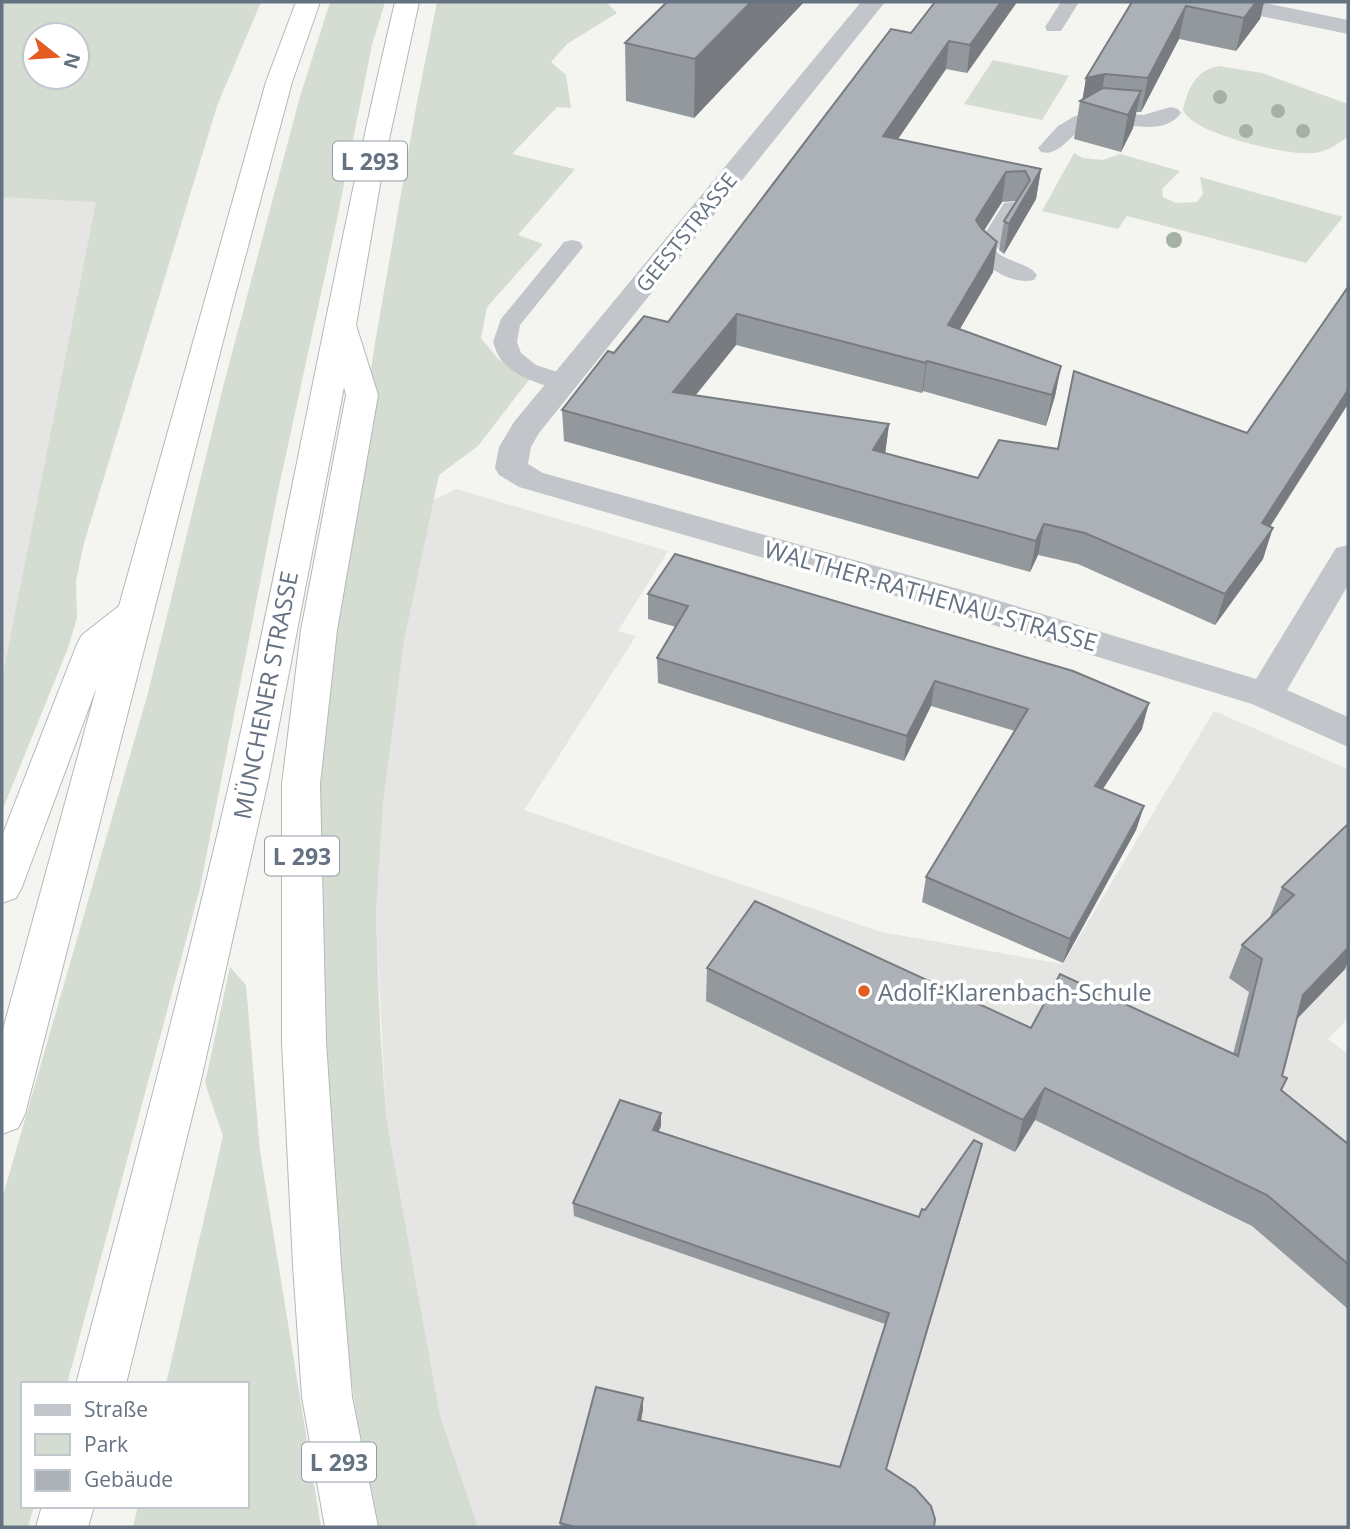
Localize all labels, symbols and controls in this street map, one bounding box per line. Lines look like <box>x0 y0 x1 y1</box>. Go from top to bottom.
north arrow <box>21 21 91 91</box>
text: N <box>58 50 87 72</box>
road number: L 293 <box>333 142 407 180</box>
street label: GEESTSTRASSE <box>629 167 743 297</box>
street label: WALTHER-RATHENAU-STRASSE <box>760 532 1102 658</box>
street label: MÜNCHENER STRASSE <box>225 568 305 822</box>
road number: L 293 <box>265 836 339 876</box>
place label: Adolf-Klarenbach-Schule <box>878 975 1152 1008</box>
marker: Adolf-Klarenbach-Schule <box>856 983 872 999</box>
legend <box>21 1382 248 1508</box>
text: Straße <box>84 1395 148 1423</box>
text: Park <box>84 1430 128 1458</box>
road number: L 293 <box>302 1442 376 1482</box>
text: Gebäude <box>84 1465 173 1493</box>

